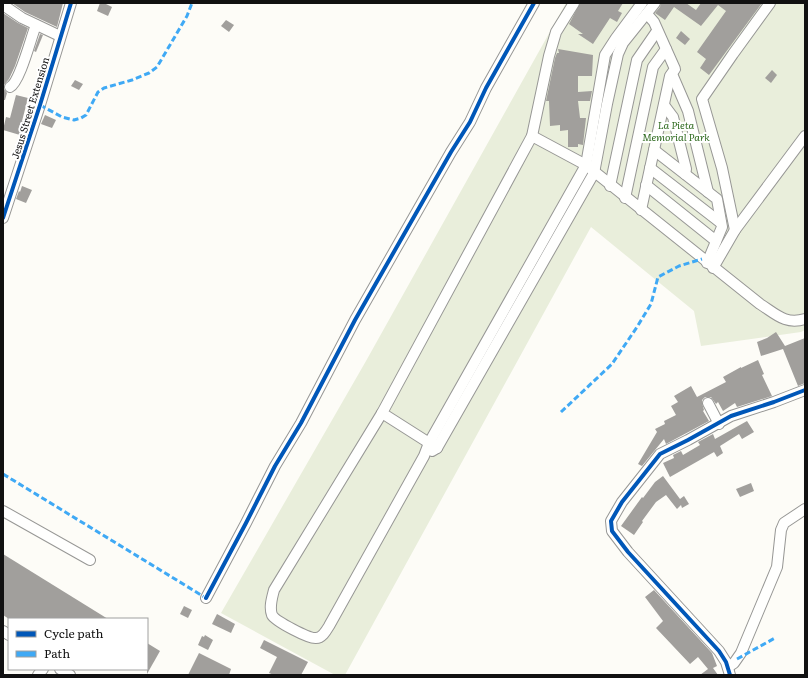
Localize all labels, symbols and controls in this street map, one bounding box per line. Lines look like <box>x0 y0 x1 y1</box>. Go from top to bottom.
street label: Jesus Street Extension <box>7 55 52 161</box>
park label: La Pieta Memorial Park <box>642 117 710 144</box>
legend <box>8 618 148 670</box>
text: Cycle path <box>44 624 104 642</box>
text: Path <box>44 644 70 662</box>

